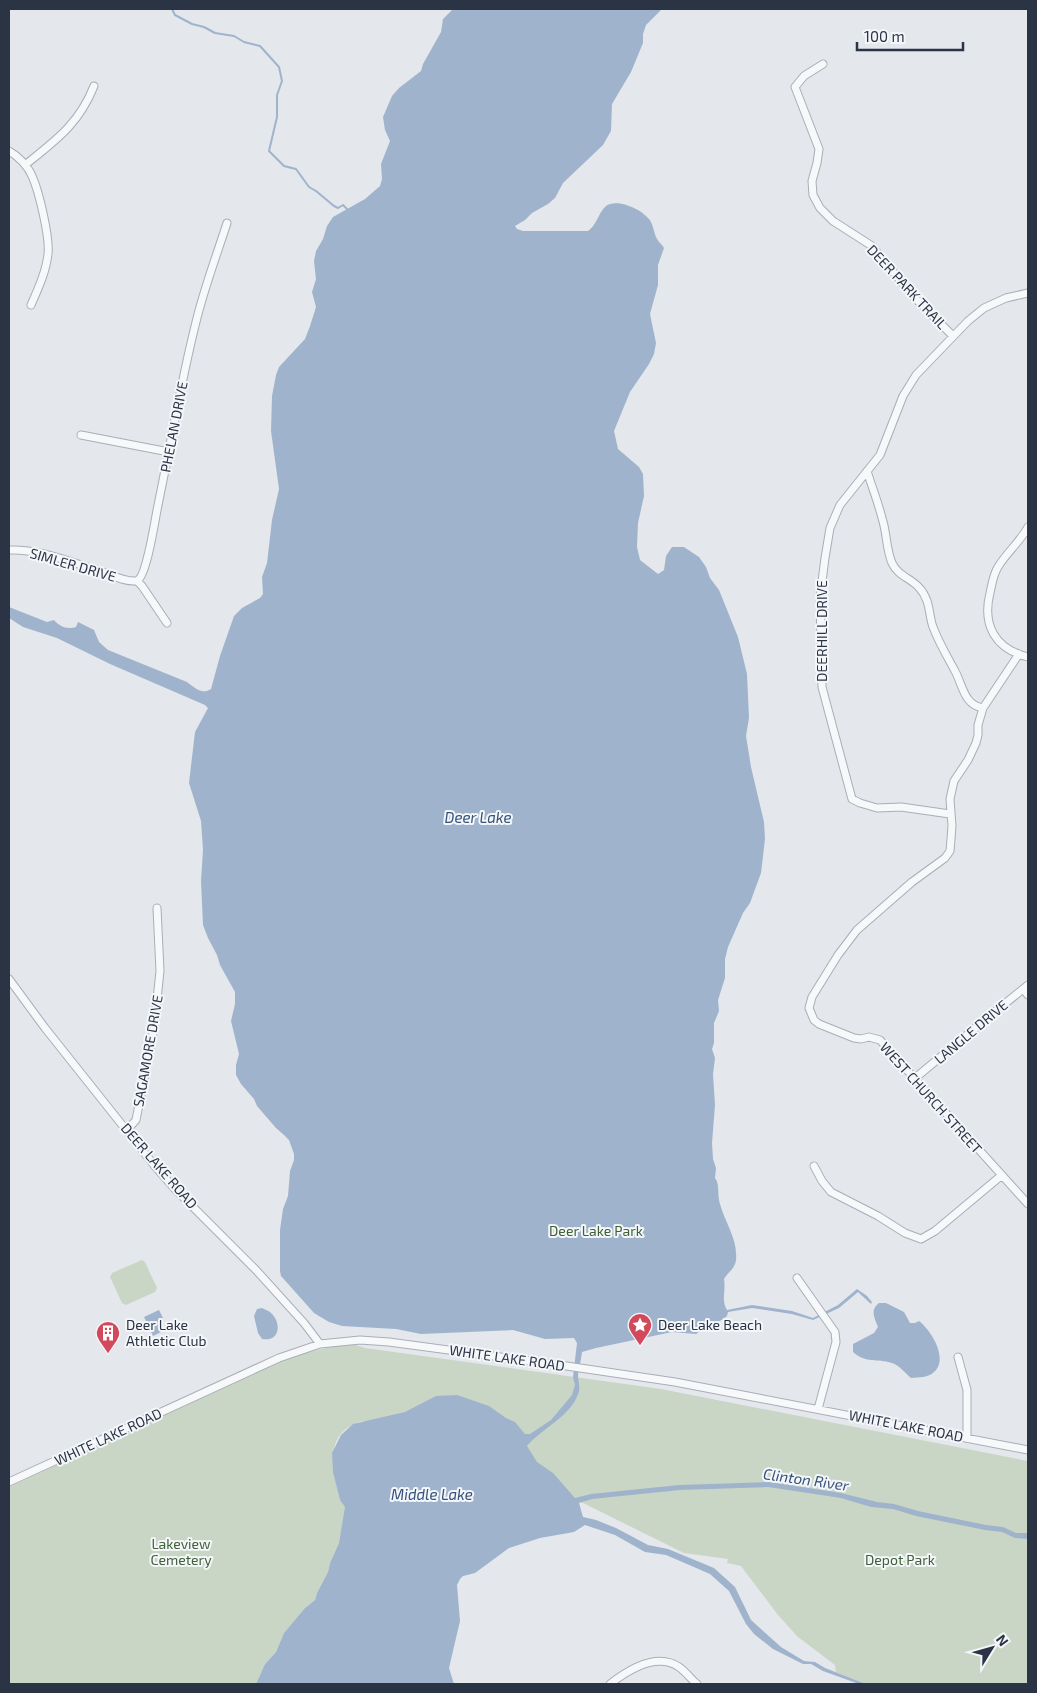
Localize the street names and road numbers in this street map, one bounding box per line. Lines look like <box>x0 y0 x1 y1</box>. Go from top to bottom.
street label: DEER PARK TRAIL <box>864 241 951 332</box>
street label: PHELAN DRIVE <box>156 380 191 474</box>
street label: SIMLER DRIVE <box>28 544 118 585</box>
street label: DEERHILL DRIVE <box>813 580 830 682</box>
street label: SAGAMORE DRIVE <box>129 994 166 1108</box>
street label: LANGLE DRIVE <box>930 996 1011 1067</box>
street label: WEST CHURCH STREET <box>877 1038 986 1157</box>
street label: DEER LAKE ROAD <box>118 1119 201 1212</box>
street label: WHITE LAKE ROAD <box>448 1341 566 1374</box>
street label: WHITE LAKE ROAD <box>51 1404 164 1469</box>
street label: WHITE LAKE ROAD <box>847 1406 965 1445</box>

